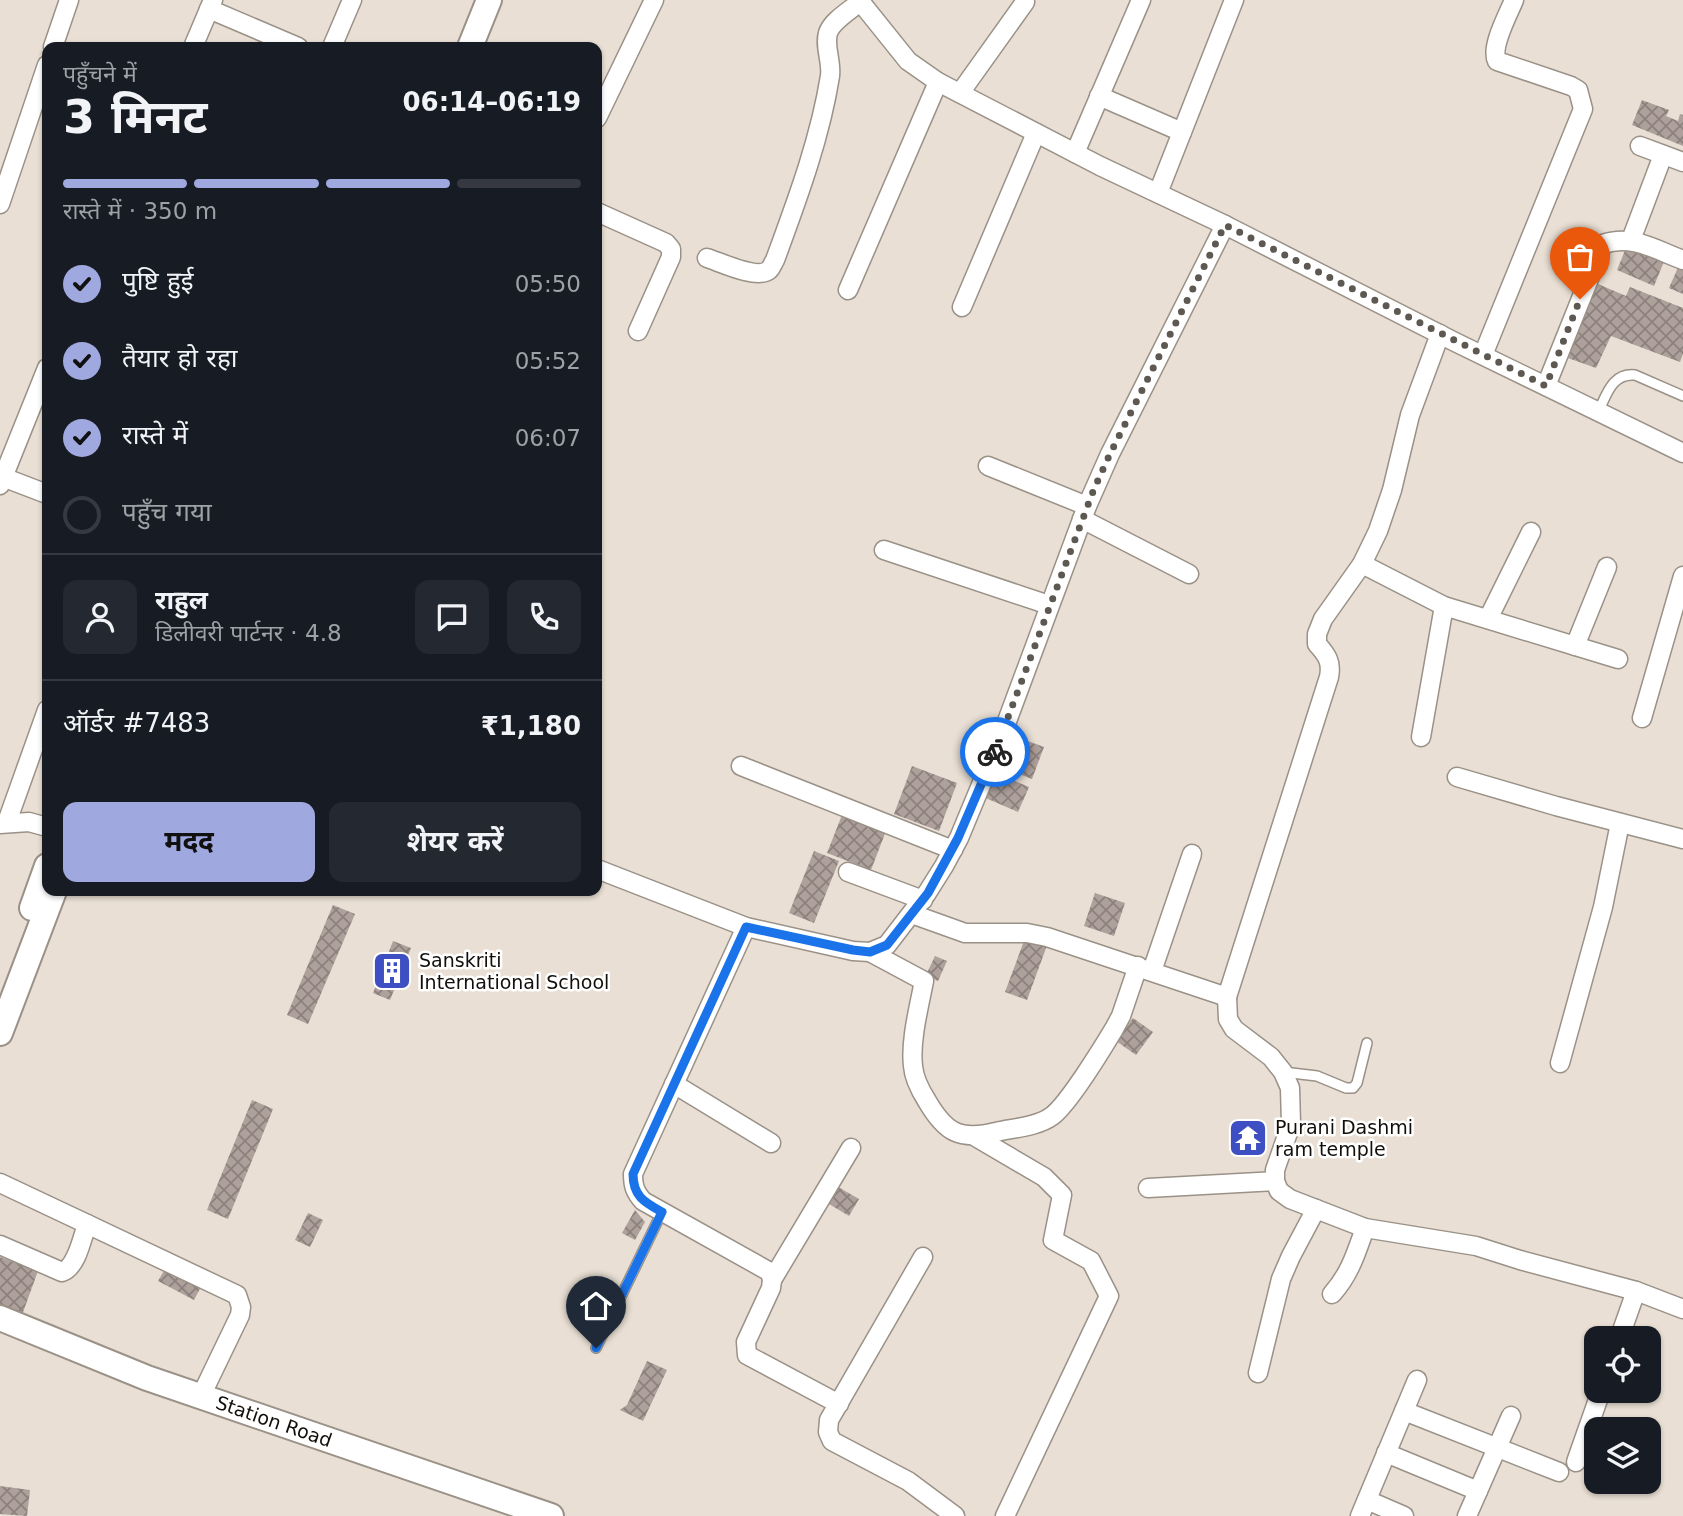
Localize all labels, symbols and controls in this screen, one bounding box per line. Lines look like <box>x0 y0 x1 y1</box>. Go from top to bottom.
text: पहुँचने में <box>63 61 137 87</box>
text: 06:14–06:19 <box>402 87 581 117</box>
text: 3 मिनट <box>63 90 208 144</box>
text: रास्ते में · 350 m <box>63 198 217 224</box>
pin <box>1550 227 1610 299</box>
icon: bag <box>1561 238 1599 276</box>
icon: check <box>63 265 101 303</box>
text: पुष्टि हुई <box>122 266 194 296</box>
text: 05:50 <box>515 271 581 297</box>
icon: check <box>63 342 101 380</box>
text: तैयार हो रहा <box>122 343 238 373</box>
text: 05:52 <box>515 348 581 374</box>
icon: check <box>63 419 101 457</box>
text: रास्ते में <box>122 420 188 450</box>
text: 06:07 <box>515 425 581 451</box>
text: पहुँच गया <box>122 497 212 527</box>
button: person <box>63 580 137 654</box>
button: chat <box>415 580 489 654</box>
button: phone <box>507 580 581 654</box>
text: राहुल <box>155 585 208 615</box>
text: डिलीवरी पार्टनर · 4.8 <box>155 620 342 646</box>
text: ऑर्डर #7483 <box>63 708 210 738</box>
text: ₹1,180 <box>481 711 581 741</box>
courier <box>960 717 1030 787</box>
icon: bike <box>976 733 1014 771</box>
button: मदद <box>63 802 315 882</box>
button: शेयर करें <box>329 802 581 882</box>
place label: Sanskriti International School <box>419 949 609 993</box>
building icon: Sanskriti International School <box>371 950 413 992</box>
place label: Purani Dashmi ram temple <box>1275 1116 1413 1160</box>
temple icon: Purani Dashmi ram temple <box>1227 1117 1269 1159</box>
pin <box>566 1276 626 1348</box>
icon: home <box>577 1287 615 1325</box>
map controls <box>1584 1326 1661 1494</box>
button: locate <box>1584 1326 1661 1403</box>
street label: Station Road <box>213 1391 335 1451</box>
button: layers <box>1584 1417 1661 1494</box>

